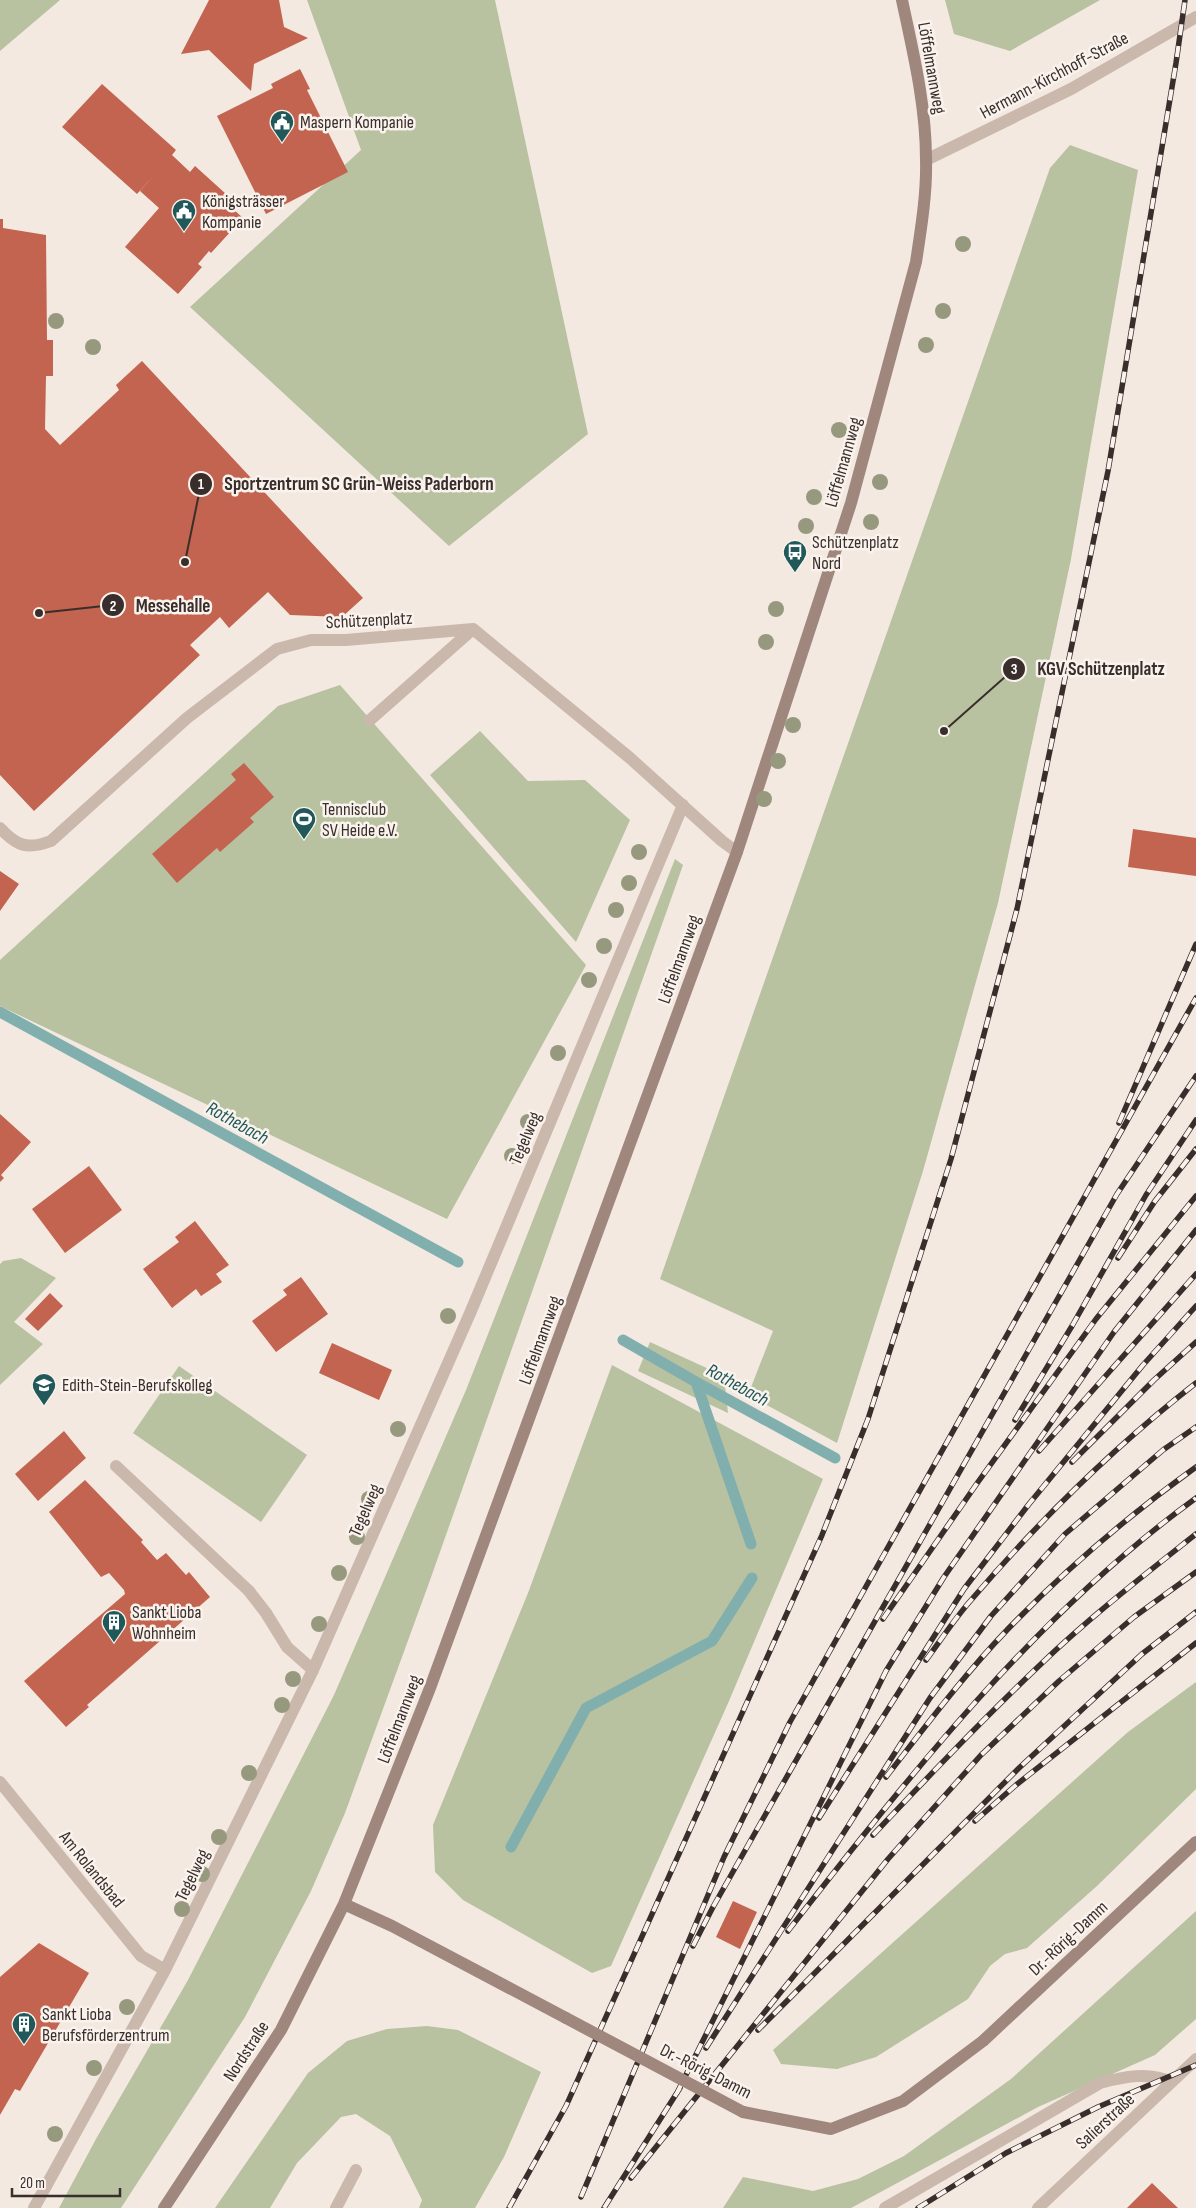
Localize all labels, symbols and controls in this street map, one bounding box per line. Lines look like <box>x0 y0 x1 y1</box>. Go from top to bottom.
street label: Löffelmannweg <box>913 21 950 116</box>
street label: Hermann-Kirchhoff-Straße <box>976 27 1132 123</box>
public building icon: Maspern Kompanie <box>269 109 295 143</box>
place label: Maspern Kompanie <box>300 112 414 133</box>
place label: Königsträsser Kompanie <box>202 191 284 233</box>
public building icon: Königsträsser Kompanie <box>171 198 197 232</box>
street label: Löffelmannweg <box>821 415 866 510</box>
callout: Sportzentrum SC Grün-Weiss Paderborn <box>189 467 503 501</box>
text: Sportzentrum SC Grün-Weiss Paderborn <box>224 473 494 496</box>
text: 1 <box>198 475 204 494</box>
place label: Schützenplatz Nord <box>812 532 899 574</box>
bus stop icon: Schützenplatz Nord <box>782 539 808 573</box>
callout: Messehalle <box>101 588 220 622</box>
text: Messehalle <box>136 595 210 618</box>
text: 2 <box>110 597 116 616</box>
street label: Schützenplatz <box>325 608 413 633</box>
callout: KGV Schützenplatz <box>1002 652 1175 686</box>
text: KGV Schützenplatz <box>1037 658 1165 681</box>
text: 3 <box>1011 660 1018 679</box>
place label: Tennisclub SV Heide e.V. <box>322 799 397 841</box>
sports icon: Tennisclub SV Heide e.V. <box>291 806 317 840</box>
street label: Löffelmannweg <box>654 912 705 1006</box>
water label: Rothebach <box>202 1097 273 1150</box>
street label: Tegelweg <box>505 1109 546 1168</box>
street label: Löffelmannweg <box>515 1293 566 1387</box>
water label: Rothebach <box>702 1359 773 1412</box>
school or university icon: Edith-Stein-Berufskolleg <box>31 1372 57 1406</box>
place label: Edith-Stein-Berufskolleg <box>62 1375 213 1396</box>
street label: Tegelweg <box>345 1481 386 1540</box>
place label: Sankt Lioba Wohnheim <box>132 1602 202 1644</box>
building icon: Sankt Lioba Wohnheim <box>101 1609 127 1643</box>
street label: Löffelmannweg <box>373 1672 426 1766</box>
street label: Am Rolandsbad <box>54 1826 129 1912</box>
street label: Tegelweg <box>171 1846 214 1905</box>
street label: Dr.-Rörig-Damm <box>1025 1897 1112 1980</box>
place label: Sankt Lioba Berufsförderzentrum <box>42 2004 170 2046</box>
building icon: Sankt Lioba Berufsförderzentrum <box>11 2011 37 2045</box>
street label: Nordstraße <box>219 2017 274 2085</box>
street label: Dr.-Rörig-Damm <box>656 2039 755 2104</box>
street label: Salierstraße <box>1072 2089 1139 2154</box>
scale bar <box>12 2166 120 2198</box>
text: 20 m <box>20 2174 45 2193</box>

